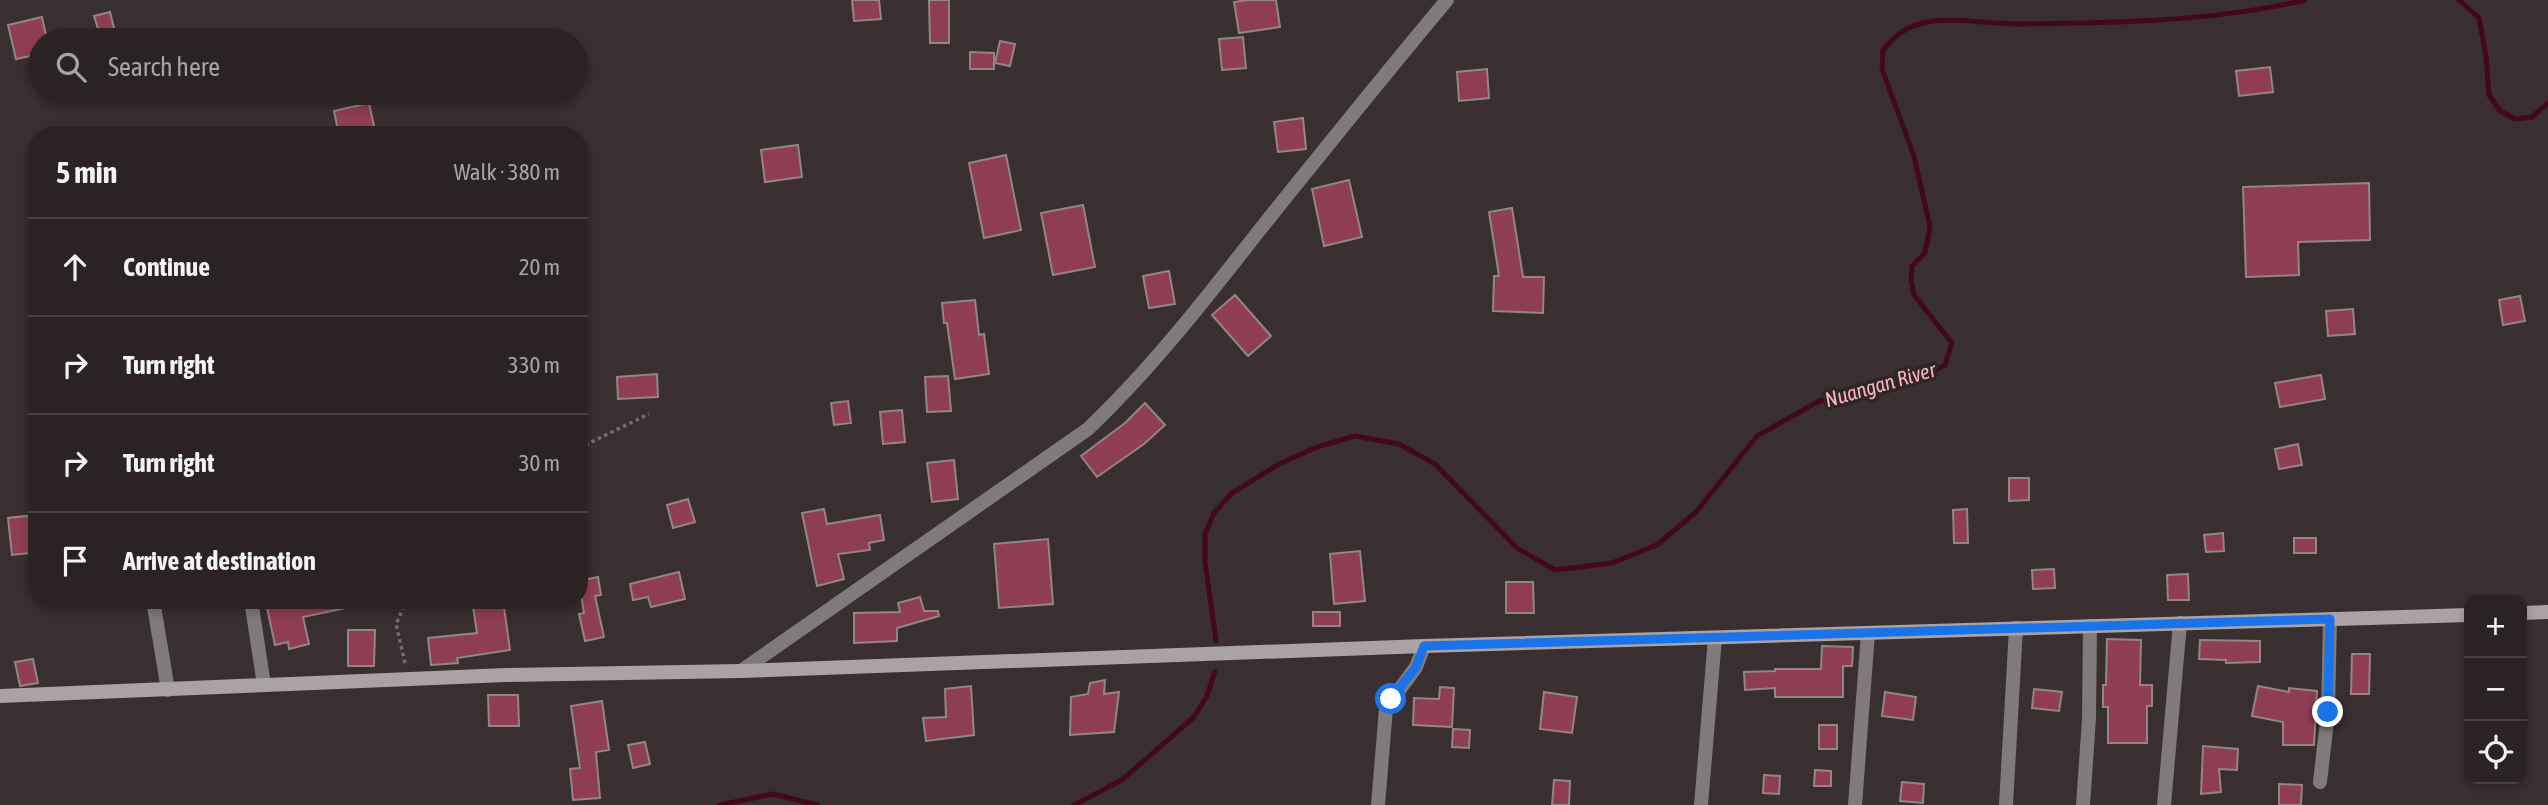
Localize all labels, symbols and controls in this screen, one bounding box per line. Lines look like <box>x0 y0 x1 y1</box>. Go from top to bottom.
search box <box>28 28 588 105</box>
icon: search <box>52 48 90 86</box>
text: Search here <box>108 52 220 82</box>
text: 5 min <box>56 155 117 189</box>
text: Walk · 380 m <box>454 159 560 185</box>
icon: ahead <box>56 248 94 286</box>
text: Continue <box>123 252 210 282</box>
text: 20 m <box>519 254 560 280</box>
icon: right <box>56 346 94 384</box>
text: Turn right <box>123 350 214 380</box>
text: 330 m <box>508 352 560 378</box>
water label: Nuangan River <box>1822 356 1939 411</box>
icon: right <box>56 444 94 482</box>
text: Turn right <box>123 448 214 478</box>
text: 30 m <box>519 450 560 476</box>
icon: arrive <box>56 542 94 580</box>
text: Arrive at destination <box>123 546 316 576</box>
map controls <box>2464 595 2527 784</box>
button: + <box>2464 595 2527 658</box>
button: − <box>2464 658 2527 721</box>
route start <box>1375 683 1406 714</box>
route end <box>2312 696 2343 727</box>
button: locate <box>2464 721 2527 784</box>

